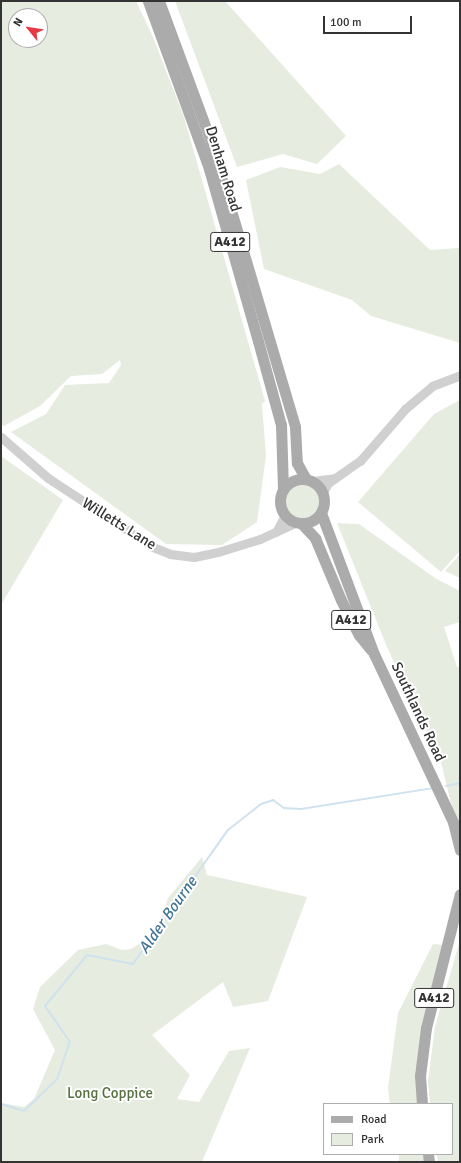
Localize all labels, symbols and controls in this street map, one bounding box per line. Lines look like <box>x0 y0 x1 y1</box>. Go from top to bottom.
north arrow <box>8 8 48 48</box>
scale bar <box>325 8 414 34</box>
text: 100 m <box>330 15 362 30</box>
text: N <box>10 16 26 29</box>
street label: Denham Road <box>201 124 245 214</box>
road number: A412 <box>210 230 250 254</box>
street label: Willetts Lane <box>79 494 159 554</box>
road number: A412 <box>331 608 371 632</box>
street label: Southlands Road <box>387 659 449 765</box>
water label: Alder Bourne <box>134 873 202 957</box>
road number: A412 <box>414 986 454 1010</box>
park label: Long Coppice <box>67 1085 153 1103</box>
legend <box>323 1103 453 1155</box>
text: Road <box>361 1112 387 1127</box>
text: Park <box>361 1132 384 1147</box>

